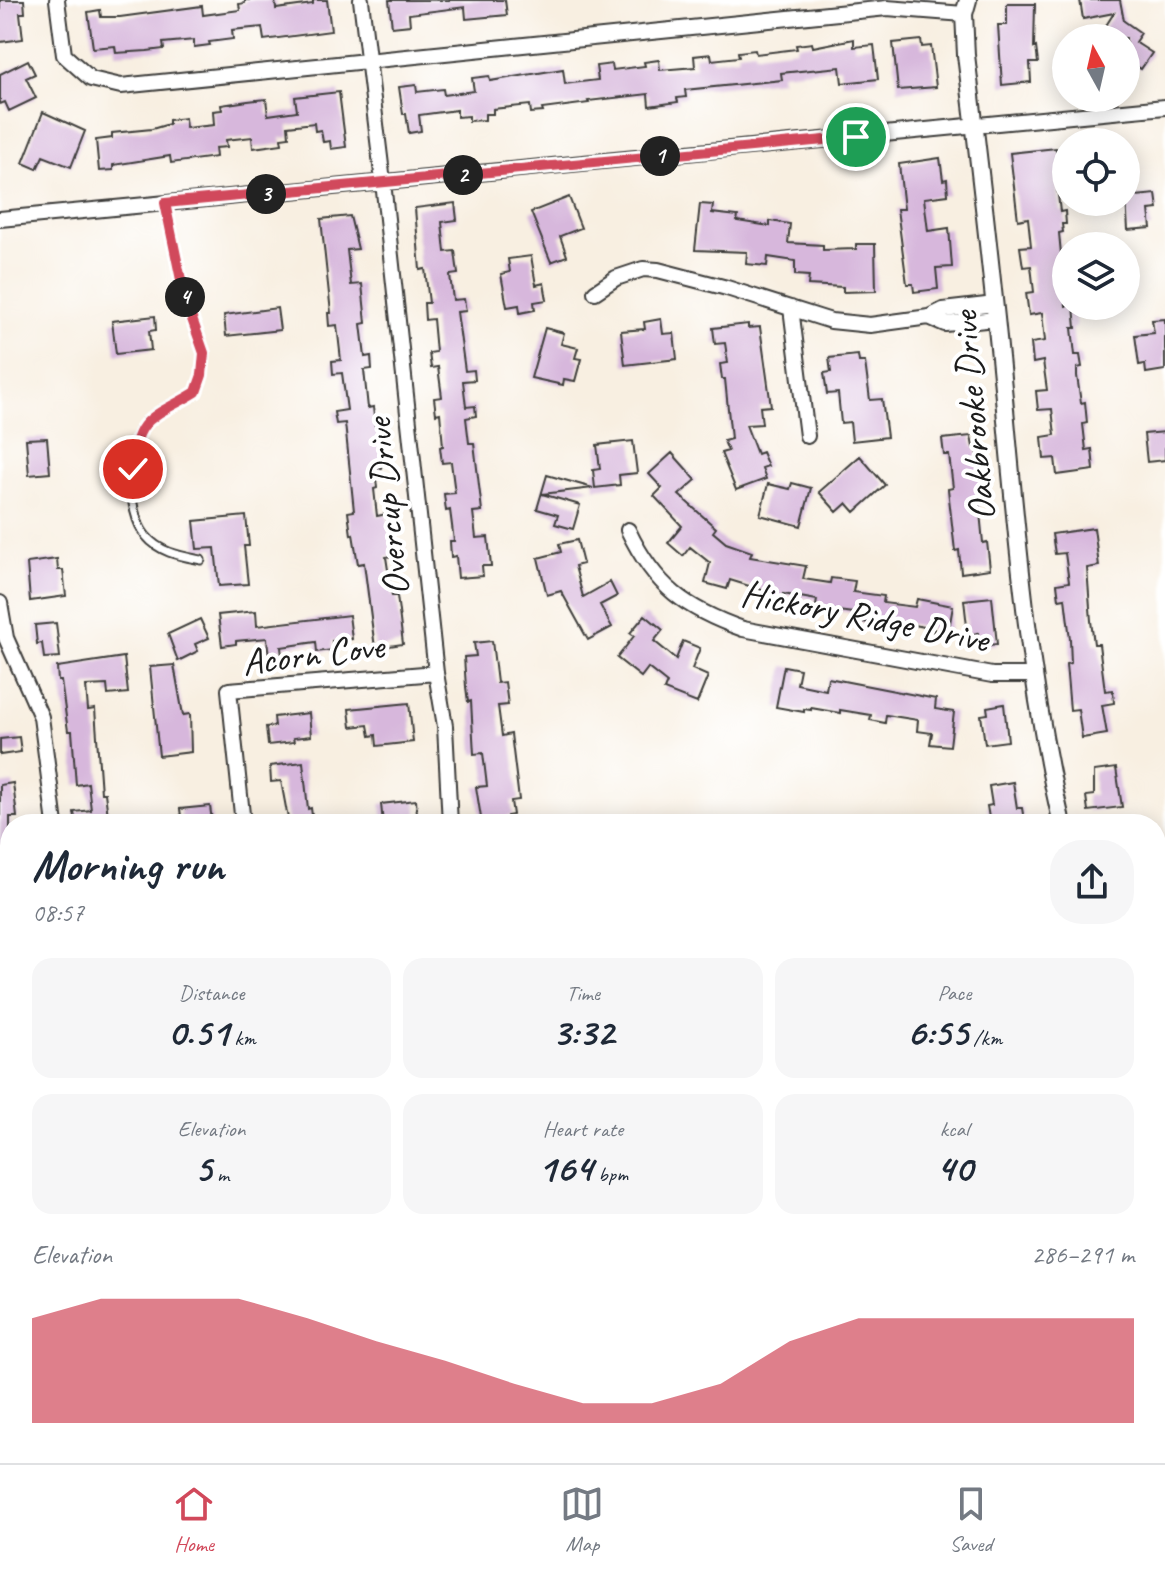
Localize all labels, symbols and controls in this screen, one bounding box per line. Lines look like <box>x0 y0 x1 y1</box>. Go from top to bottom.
north arrow <box>1052 24 1140 112</box>
map controls <box>1052 24 1140 320</box>
pin <box>822 103 890 171</box>
icon: arrive <box>834 115 878 159</box>
button: locate <box>1052 128 1140 216</box>
pin: 1 <box>640 136 680 176</box>
text: 1 <box>655 142 665 170</box>
pin: 2 <box>443 155 483 195</box>
text: 2 <box>458 161 468 189</box>
pin: 3 <box>246 174 286 214</box>
text: 3 <box>261 180 271 208</box>
button: layers <box>1052 232 1140 320</box>
pin: 4 <box>165 277 205 317</box>
text: 4 <box>180 283 190 311</box>
street label: Oakbrooke Drive <box>940 307 1006 523</box>
street label: Overcup Drive <box>354 413 420 598</box>
pin <box>99 435 167 503</box>
icon: check <box>111 447 155 491</box>
street label: Hickory Ridge Drive <box>737 569 995 663</box>
street label: Acorn Cove <box>240 622 389 686</box>
text: Morning run <box>32 838 224 893</box>
button: share <box>1050 840 1134 924</box>
text: 08:57 <box>32 896 84 929</box>
text: Distance <box>179 979 244 1007</box>
text: Time <box>566 979 600 1007</box>
text: Pace <box>937 979 971 1007</box>
text: 0.51 <box>168 1007 229 1057</box>
text: 3:32 <box>552 1007 614 1057</box>
text: 6:55 <box>907 1007 968 1057</box>
text: km <box>229 1024 256 1052</box>
text: /km <box>968 1024 1002 1052</box>
text: Elevation <box>178 1115 246 1143</box>
text: Heart rate <box>543 1115 623 1143</box>
text: kcal <box>940 1115 969 1143</box>
text: 5 <box>194 1143 212 1193</box>
text: 164 <box>538 1143 593 1193</box>
text: 40 <box>936 1143 972 1193</box>
text: m <box>212 1160 229 1188</box>
text: bpm <box>593 1160 628 1188</box>
text: Elevation <box>32 1238 112 1271</box>
text: 286–291 m <box>1031 1238 1134 1271</box>
tab: Home <box>172 1482 216 1558</box>
tab: Map <box>560 1482 604 1558</box>
tab: Saved <box>949 1482 993 1558</box>

